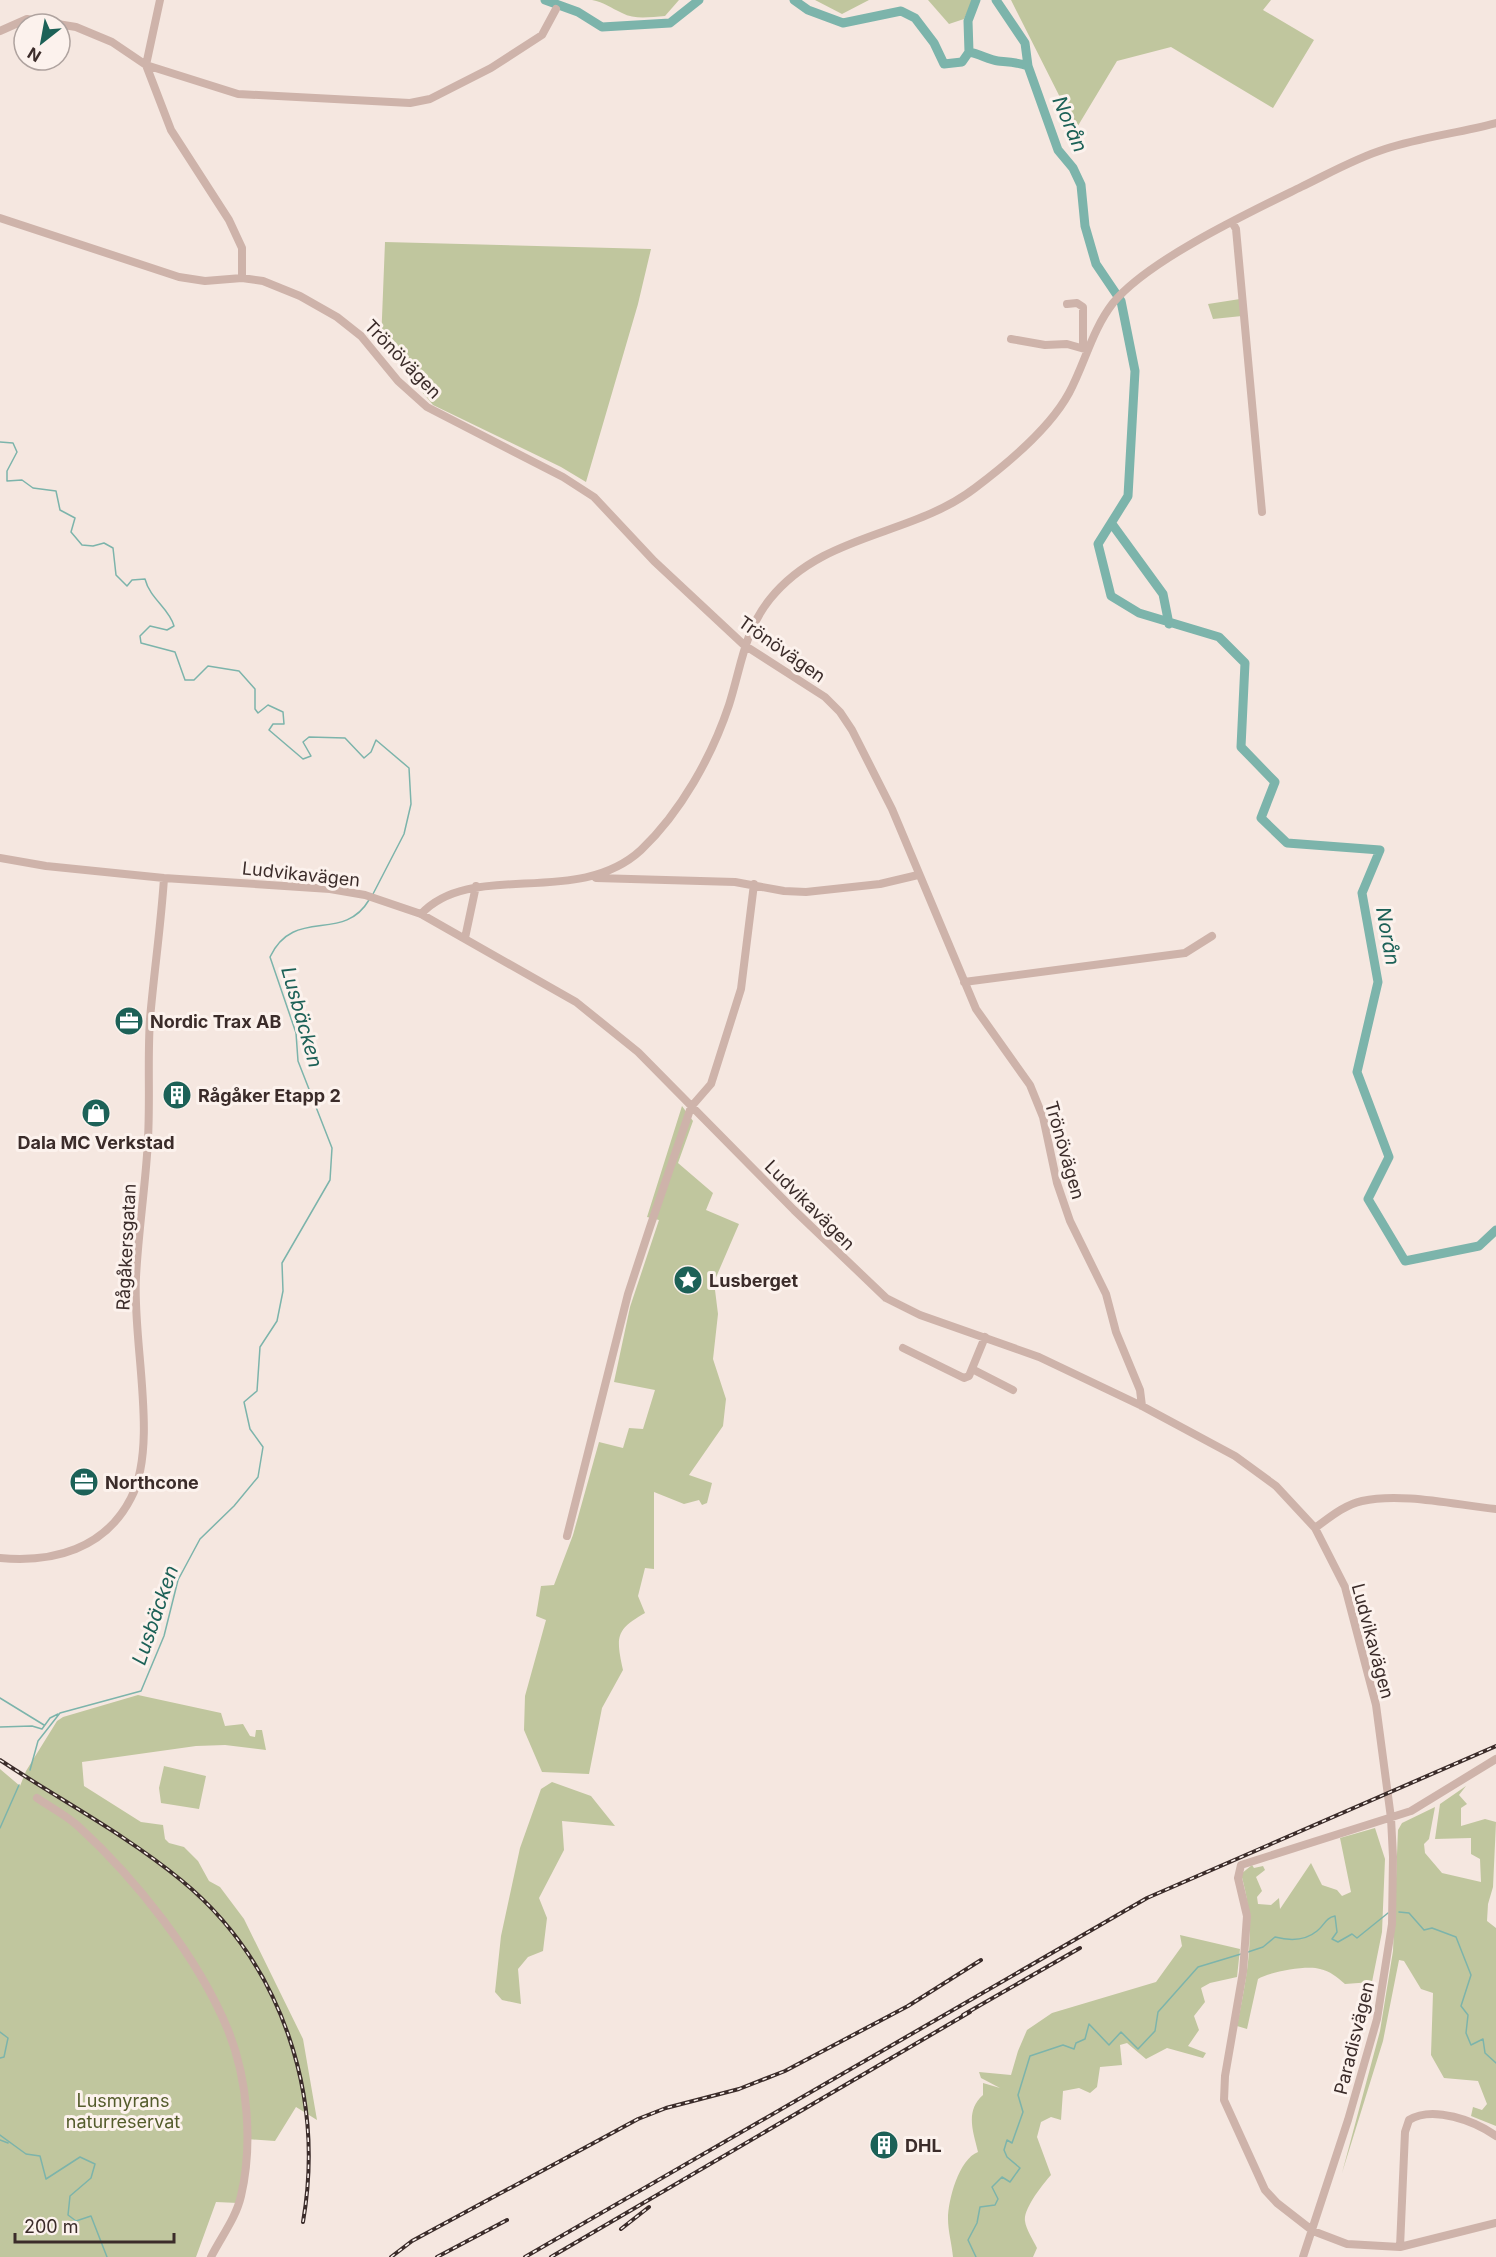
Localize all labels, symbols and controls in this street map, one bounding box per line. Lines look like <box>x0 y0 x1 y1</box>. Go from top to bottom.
north arrow <box>12 12 72 72</box>
text: N <box>24 43 45 67</box>
water label: Norån <box>1047 92 1093 156</box>
street label: Trönövägen <box>360 315 446 403</box>
street label: Trönövägen <box>735 611 829 687</box>
street label: Ludvikavägen <box>241 857 361 891</box>
water label: Norån <box>1371 905 1405 967</box>
water label: Lusbäcken <box>276 964 328 1070</box>
office icon: Nordic Trax AB <box>113 1005 145 1037</box>
place label: Nordic Trax AB <box>150 1011 281 1032</box>
building icon: Rågåker Etapp 2 <box>161 1079 193 1111</box>
place label: Rågåker Etapp 2 <box>198 1085 341 1106</box>
shop icon: Dala MC Verkstad <box>80 1097 112 1129</box>
street label: Trönövägen <box>1041 1098 1089 1202</box>
place label: Dala MC Verkstad <box>17 1132 175 1153</box>
street label: Ludvikavägen <box>761 1156 859 1254</box>
street label: Rågåkersgatan <box>112 1183 140 1311</box>
place icon: Lusberget <box>672 1264 704 1296</box>
place label: Lusberget <box>709 1270 799 1291</box>
office icon: Northcone <box>68 1466 100 1498</box>
place label: Northcone <box>105 1472 199 1493</box>
water label: Lusbäcken <box>127 1562 183 1668</box>
street label: Ludvikavägen <box>1348 1581 1398 1701</box>
street label: Paradisvägen <box>1330 1979 1378 2097</box>
park label: Lusmyrans naturreservat <box>66 2090 180 2132</box>
building icon: DHL <box>868 2129 900 2161</box>
place label: DHL <box>905 2135 942 2156</box>
scale bar <box>15 2206 174 2244</box>
text: 200 m <box>24 2216 79 2237</box>

